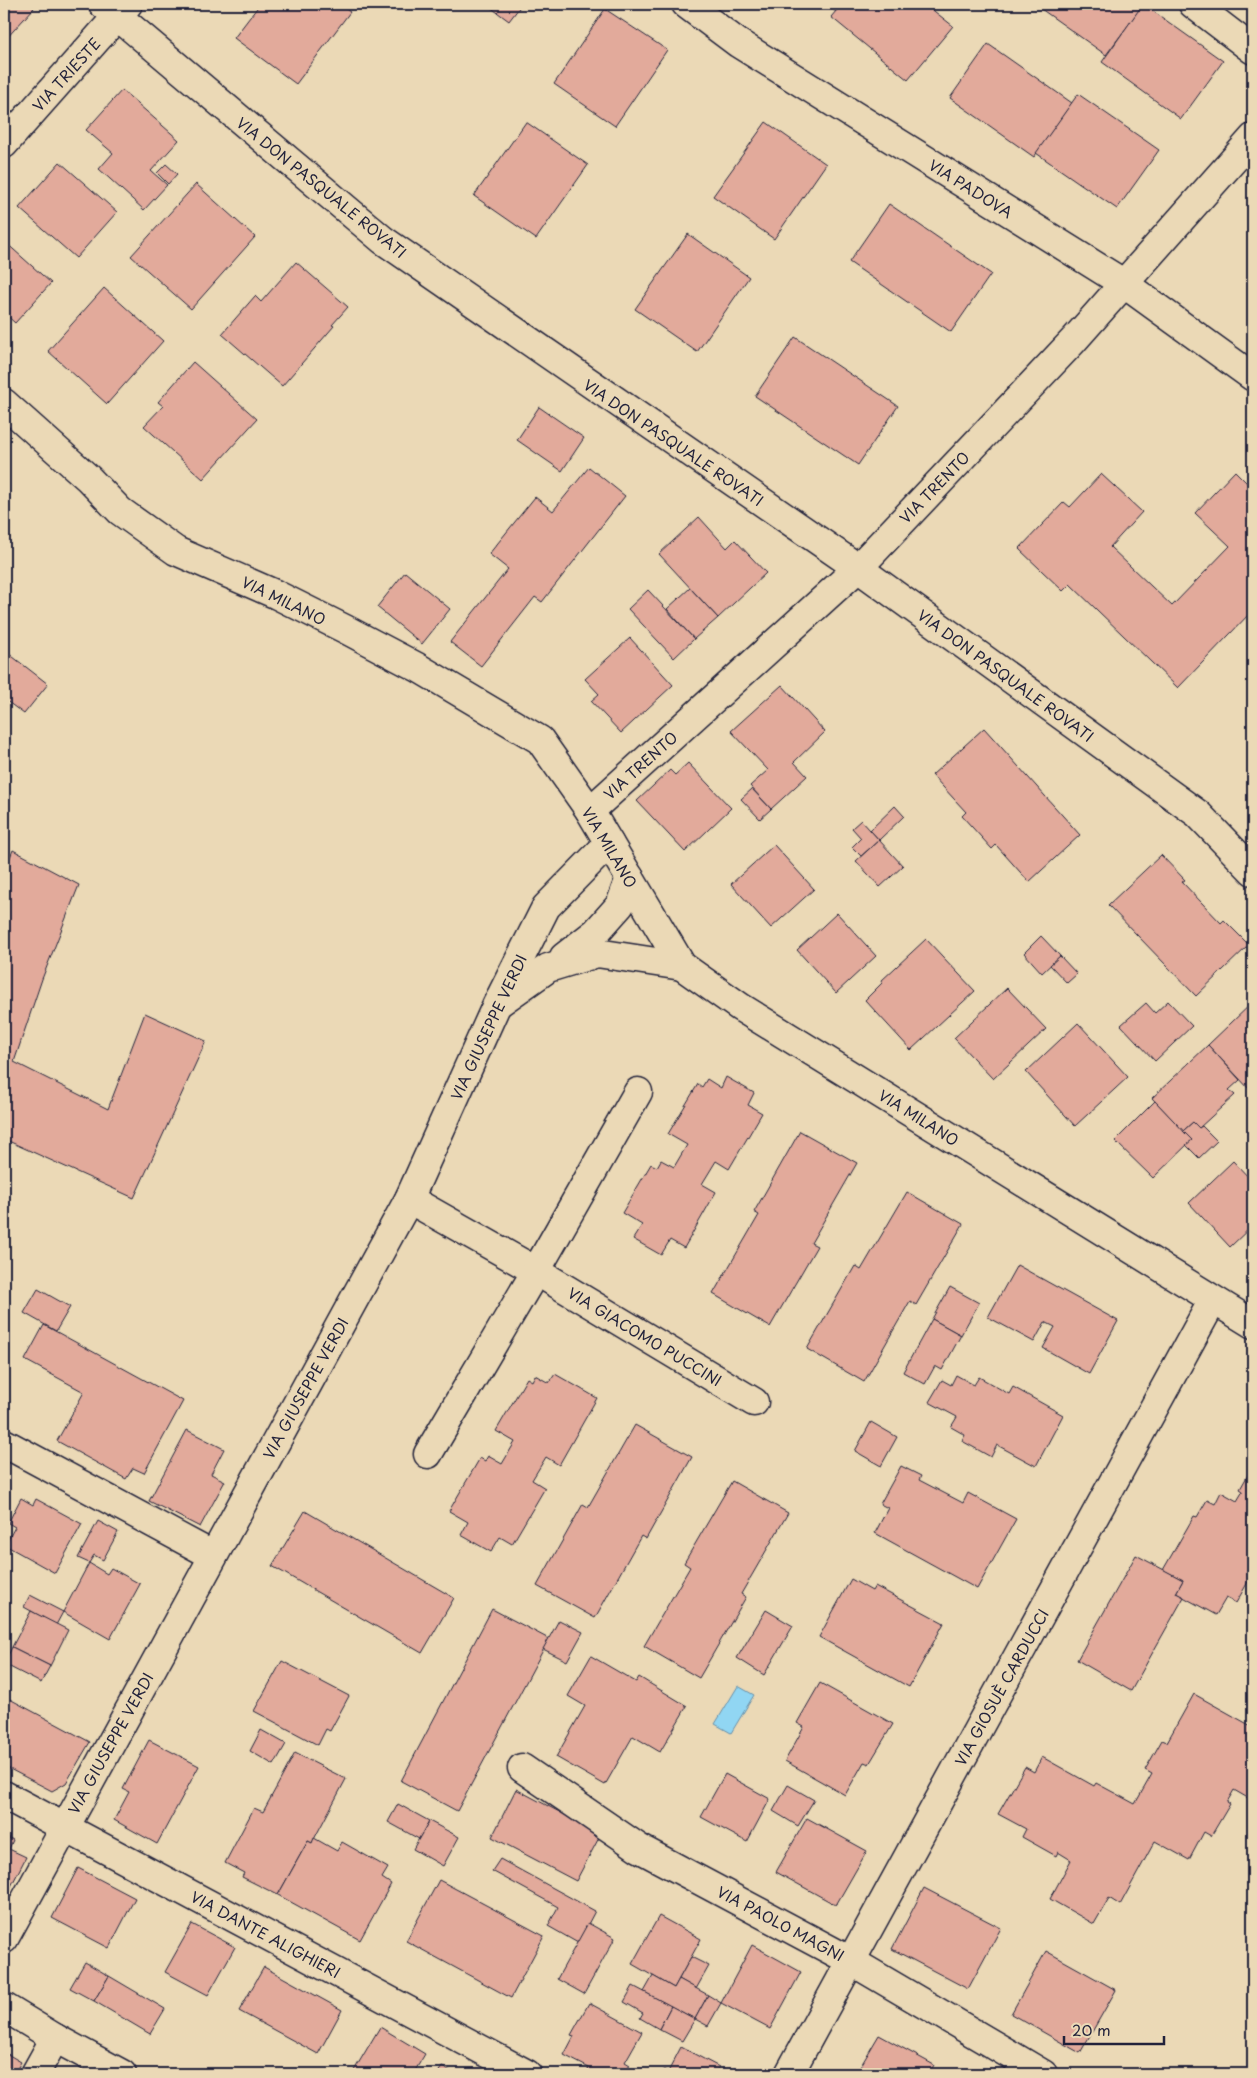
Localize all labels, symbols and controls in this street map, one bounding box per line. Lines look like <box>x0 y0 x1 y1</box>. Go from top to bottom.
street label: VIA TRIESTE <box>26 32 106 116</box>
street label: VIA DON PASQUALE ROVATI <box>232 111 412 263</box>
street label: VIA PADOVA <box>925 153 1017 223</box>
street label: VIA DON PASQUALE ROVATI <box>579 373 769 511</box>
street label: VIA TRENTO <box>894 446 974 528</box>
street label: VIA MILANO <box>238 570 330 630</box>
street label: VIA DON PASQUALE ROVATI <box>913 603 1099 747</box>
street label: VIA TRENTO <box>598 726 682 804</box>
street label: VIA MILANO <box>577 802 643 892</box>
street label: VIA GIUSEPPE VERDI <box>444 950 532 1104</box>
street label: VIA MILANO <box>874 1083 964 1151</box>
street label: VIA GIACOMO PUCCINI <box>564 1281 726 1391</box>
street label: VIA GIUSEPPE VERDI <box>257 1313 353 1463</box>
street label: VIA GIOSUÈ CARDUCCI <box>948 1604 1054 1770</box>
street label: VIA GIUSEPPE VERDI <box>62 1668 158 1818</box>
street label: VIA PAOLO MAGNI <box>713 1880 849 1966</box>
street label: VIA DANTE ALIGHIERI <box>187 1885 345 1983</box>
scale bar <box>1064 2013 1164 2045</box>
text: 20 m <box>1072 2018 1111 2041</box>

